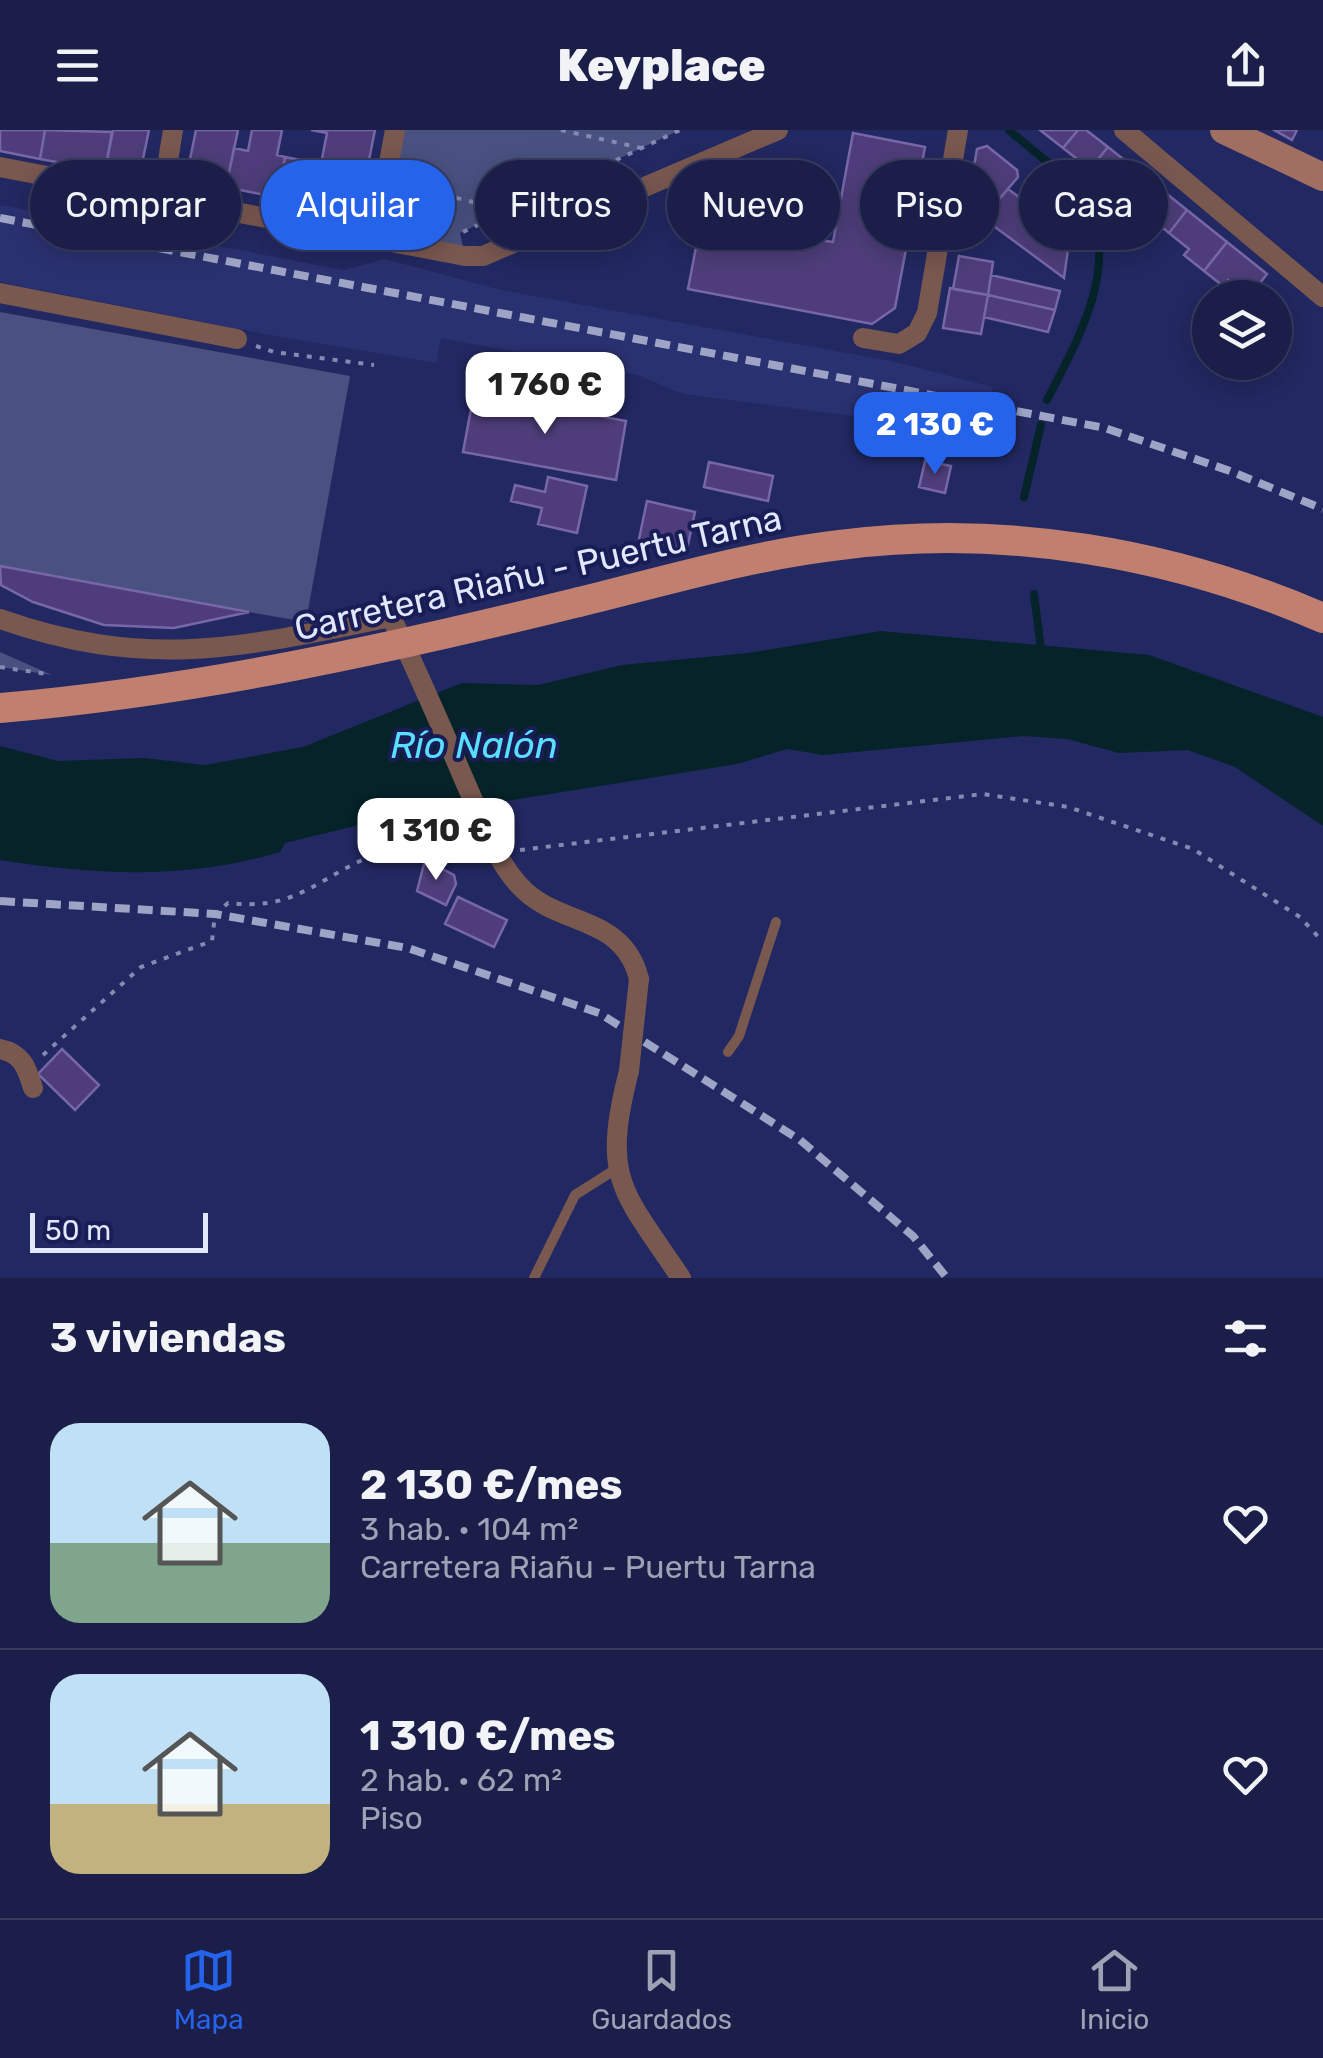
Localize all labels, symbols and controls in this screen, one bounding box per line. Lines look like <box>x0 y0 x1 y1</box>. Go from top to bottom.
icon: menu <box>50 38 105 93</box>
icon: share <box>1218 38 1273 93</box>
text: Keyplace <box>557 39 766 92</box>
chip: Comprar <box>30 160 241 250</box>
chip: Alquilar <box>261 160 455 250</box>
chip: Filtros <box>475 160 647 250</box>
chip: Nuevo <box>667 160 840 250</box>
chip: Piso <box>860 160 999 250</box>
chip: Casa <box>1019 160 1168 250</box>
map controls <box>1192 280 1292 380</box>
button: layers <box>1192 280 1292 380</box>
pin: 1 760 € <box>453 352 637 437</box>
text: 1 760 € <box>488 365 602 403</box>
pin: 2 130 € <box>843 392 1027 477</box>
text: 2 130 € <box>876 405 994 443</box>
street label: Carretera Riañu - Puertu Tarna <box>290 496 786 650</box>
water label: Río Nalón <box>390 722 558 768</box>
pin: 1 310 € <box>344 798 528 883</box>
text: 1 310 € <box>380 811 492 849</box>
scale bar <box>30 1208 208 1252</box>
text: 50 m <box>45 1214 111 1247</box>
icon: filters <box>1218 1311 1273 1366</box>
text: 3 viviendas <box>50 1313 286 1363</box>
text: 2 130 €/mes <box>360 1460 623 1510</box>
icon: home <box>130 1463 250 1583</box>
icon: heart <box>1218 1496 1273 1551</box>
text: 3 hab. · 104 m² <box>360 1510 578 1548</box>
text: Carretera Riañu - Puertu Tarna <box>360 1548 816 1586</box>
text: 1 310 €/mes <box>360 1711 616 1761</box>
icon: home <box>130 1714 250 1834</box>
icon: heart <box>1218 1747 1273 1802</box>
text: 2 hab. · 62 m² <box>360 1761 562 1799</box>
text: Piso <box>360 1799 423 1837</box>
tab: Mapa <box>174 1943 244 2036</box>
tab: Guardados <box>591 1943 732 2036</box>
tab: Inicio <box>1080 1943 1149 2036</box>

